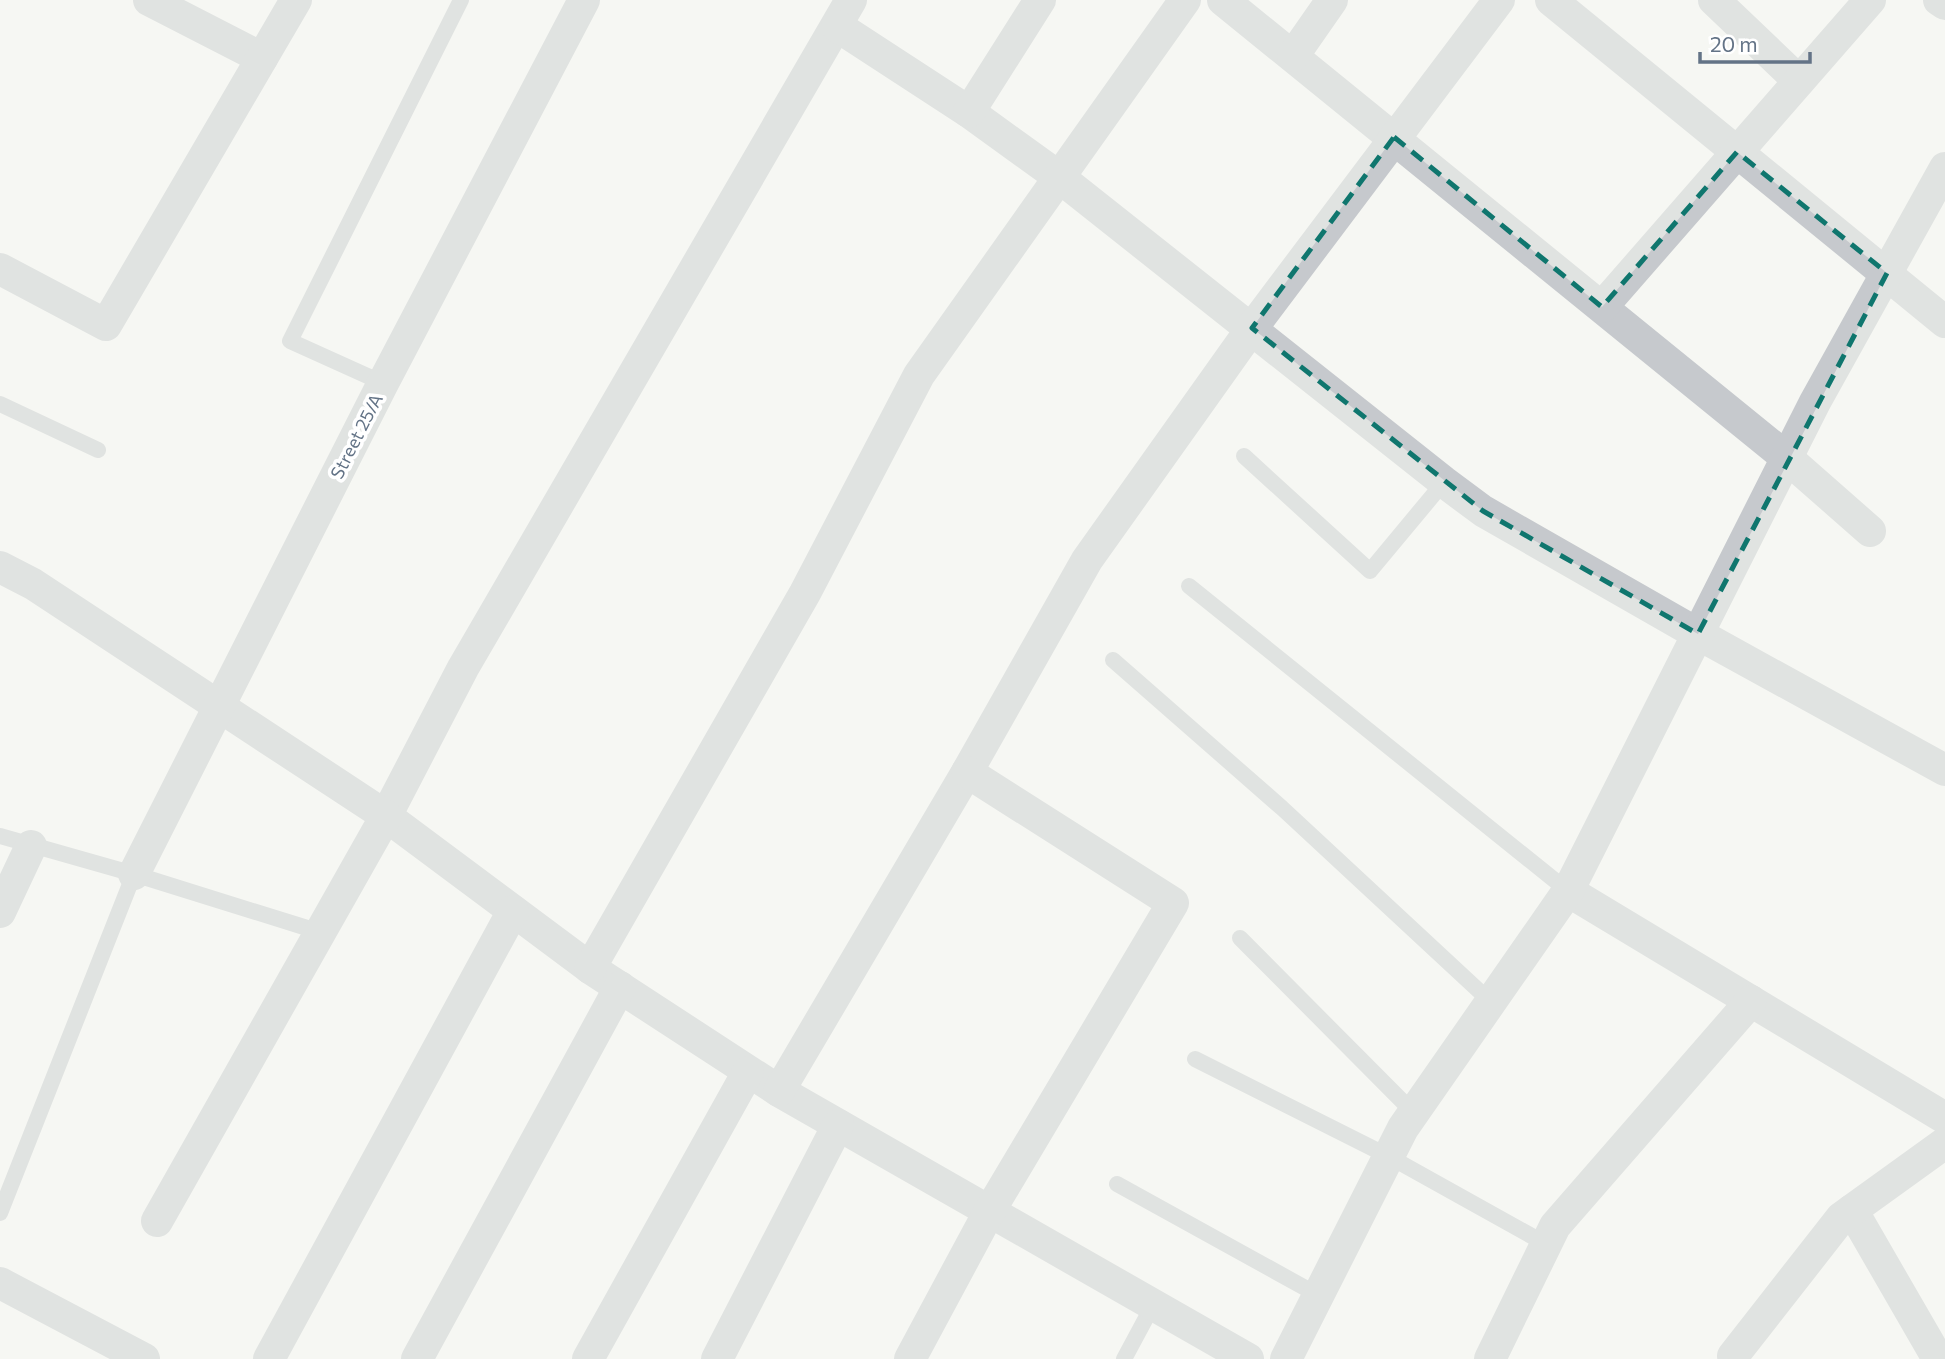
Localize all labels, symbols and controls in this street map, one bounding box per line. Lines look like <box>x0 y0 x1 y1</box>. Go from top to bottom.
scale bar <box>1700 21 1810 65</box>
text: 20 m <box>1710 31 1758 56</box>
street label: Street 25/A <box>325 390 387 482</box>

